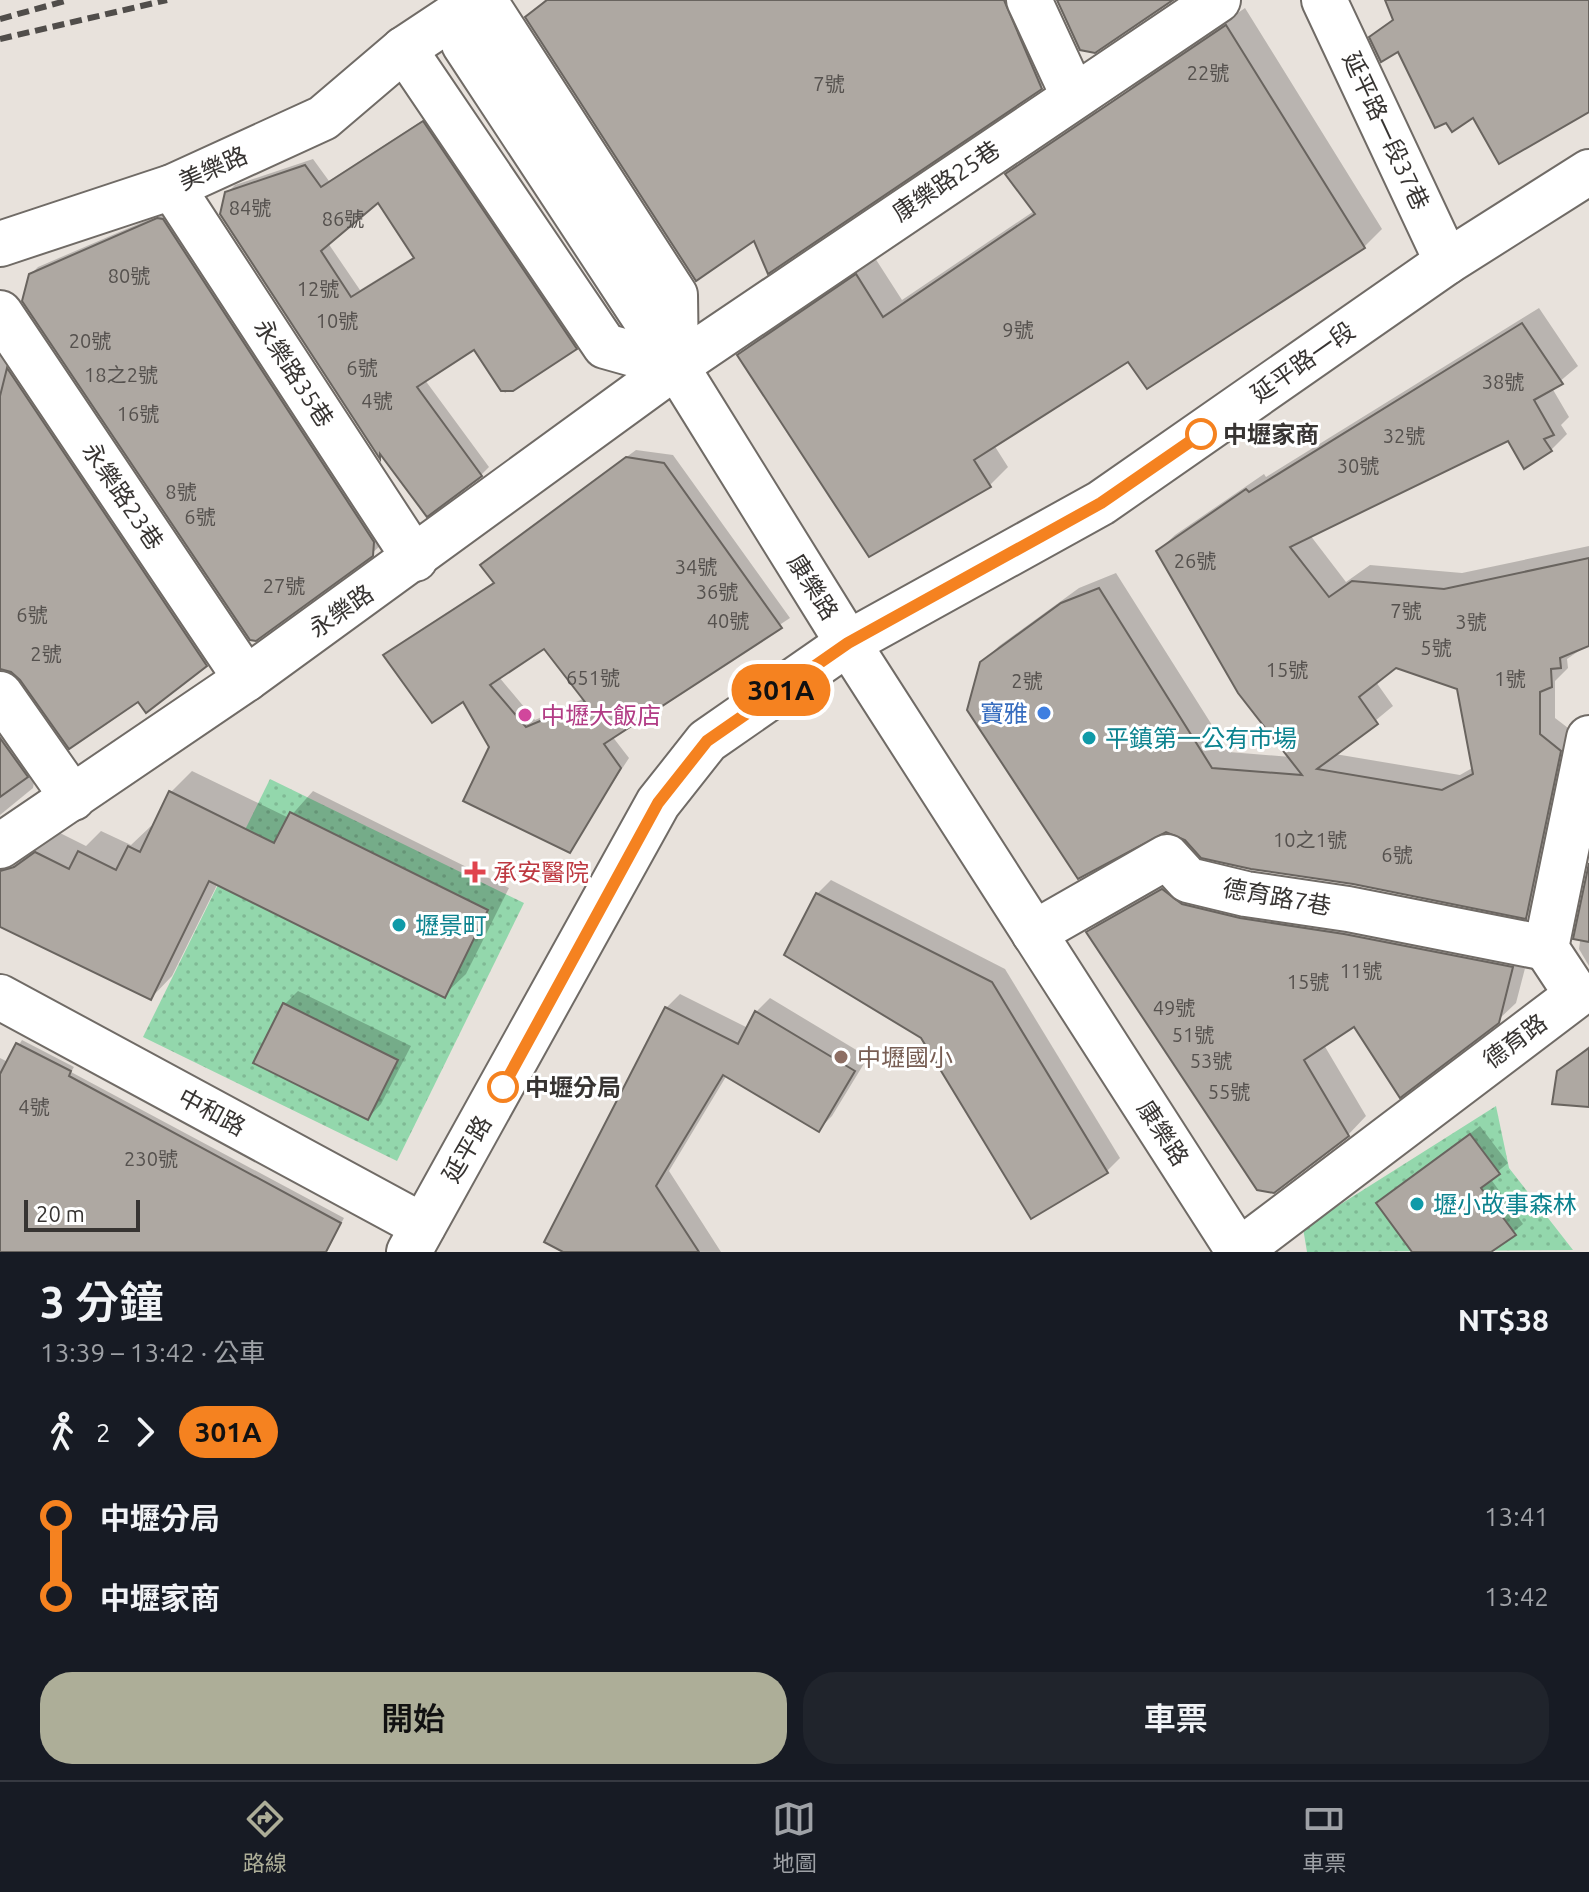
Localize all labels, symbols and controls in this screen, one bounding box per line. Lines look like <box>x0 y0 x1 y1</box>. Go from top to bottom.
street label: 延平路一段37巷 <box>1338 48 1434 214</box>
house number: 22號 <box>1187 61 1229 84</box>
house number: 7號 <box>813 72 845 95</box>
street label: 康樂路25巷 <box>887 135 1005 227</box>
street label: 美樂路 <box>175 141 251 195</box>
house number: 84號 <box>229 196 271 219</box>
house number: 86號 <box>322 207 364 230</box>
house number: 80號 <box>108 264 150 287</box>
house number: 12號 <box>297 277 339 300</box>
house number: 10號 <box>316 309 358 332</box>
street label: 永樂路35巷 <box>249 314 339 432</box>
street label: 延平路一段 <box>1246 317 1360 407</box>
house number: 9號 <box>1002 318 1034 341</box>
house number: 20號 <box>69 329 111 352</box>
house number: 6號 <box>346 356 378 379</box>
house number: 18之2號 <box>84 363 158 386</box>
house number: 38號 <box>1482 370 1524 393</box>
house number: 4號 <box>361 389 393 412</box>
house number: 16號 <box>117 402 159 425</box>
marker: 中壢家商 <box>1186 419 1216 449</box>
place label: 中壢家商 <box>1223 421 1319 448</box>
house number: 32號 <box>1383 424 1425 447</box>
street label: 永樂路23巷 <box>77 437 169 555</box>
house number: 30號 <box>1337 454 1379 477</box>
house number: 8號 <box>165 480 197 503</box>
house number: 6號 <box>184 505 216 528</box>
street label: 康樂路 <box>782 549 844 625</box>
house number: 26號 <box>1174 549 1216 572</box>
house number: 34號 <box>675 555 717 578</box>
house number: 27號 <box>263 574 305 597</box>
street label: 永樂路 <box>304 579 378 643</box>
house number: 36號 <box>696 580 738 603</box>
house number: 7號 <box>1390 599 1422 622</box>
house number: 6號 <box>16 603 48 626</box>
house number: 40號 <box>707 609 749 632</box>
house number: 3號 <box>1455 610 1487 633</box>
house number: 5號 <box>1420 636 1452 659</box>
house number: 2號 <box>30 642 62 665</box>
house number: 15號 <box>1266 658 1308 681</box>
line badge: 301A <box>725 664 837 716</box>
house number: 651號 <box>566 666 620 689</box>
house number: 1號 <box>1494 667 1526 690</box>
house number: 2號 <box>1011 669 1043 692</box>
text: 301A <box>747 674 815 705</box>
place label: 寶雅 <box>980 700 1028 727</box>
place label: 中壢大飯店 <box>541 702 661 729</box>
marker: 寶雅 <box>1035 704 1053 722</box>
marker: 中壢大飯店 <box>516 706 534 724</box>
place label: 平鎮第一公有市場 <box>1105 725 1297 752</box>
marker: 平鎮第一公有市場 <box>1080 729 1098 747</box>
house number: 10之1號 <box>1273 828 1347 851</box>
house number: 6號 <box>1381 843 1413 866</box>
place label: 承安醫院 <box>493 859 589 886</box>
marker: 承安醫院 <box>464 861 486 883</box>
street label: 德育路7巷 <box>1221 874 1333 920</box>
place label: 壢景町 <box>415 912 487 939</box>
marker: 壢景町 <box>390 916 408 934</box>
house number: 11號 <box>1340 959 1382 982</box>
house number: 15號 <box>1287 970 1329 993</box>
house number: 49號 <box>1153 996 1195 1019</box>
street label: 德育路 <box>1478 1009 1552 1073</box>
house number: 51號 <box>1172 1023 1214 1046</box>
place label: 中壢國小 <box>857 1044 953 1071</box>
marker: 中壢國小 <box>832 1048 850 1066</box>
house number: 53號 <box>1190 1049 1232 1072</box>
marker: 中壢分局 <box>488 1072 518 1102</box>
place label: 中壢分局 <box>525 1074 621 1101</box>
house number: 55號 <box>1208 1080 1250 1103</box>
street label: 中和路 <box>174 1083 250 1141</box>
house number: 4號 <box>18 1095 50 1118</box>
street label: 康樂路 <box>1132 1095 1194 1171</box>
street label: 延平路 <box>437 1111 497 1187</box>
house number: 230號 <box>124 1147 178 1170</box>
place label: 壢小故事森林 <box>1433 1191 1577 1218</box>
marker: 壢小故事森林 <box>1408 1195 1426 1213</box>
scale bar <box>24 1196 140 1232</box>
text: 20 m <box>36 1201 85 1226</box>
text: 3 分鐘 <box>40 1277 163 1326</box>
text: NT$38 <box>1458 1303 1549 1337</box>
text: 13:39 – 13:42 · 公車 <box>40 1338 265 1367</box>
icon: walk <box>40 1410 84 1454</box>
icon: forward <box>123 1410 167 1454</box>
text: 301A <box>195 1416 262 1447</box>
text: 2 <box>96 1418 111 1447</box>
text: 中壢分局 <box>100 1501 220 1535</box>
text: 13:41 <box>1484 1502 1549 1531</box>
text: 中壢家商 <box>100 1581 220 1615</box>
text: 13:42 <box>1484 1582 1549 1611</box>
button: 開始 <box>40 1672 787 1764</box>
button: 車票 <box>803 1672 1549 1764</box>
tab: 路線 <box>243 1797 287 1877</box>
tab: 地圖 <box>772 1797 816 1877</box>
tab: 車票 <box>1302 1797 1346 1877</box>

